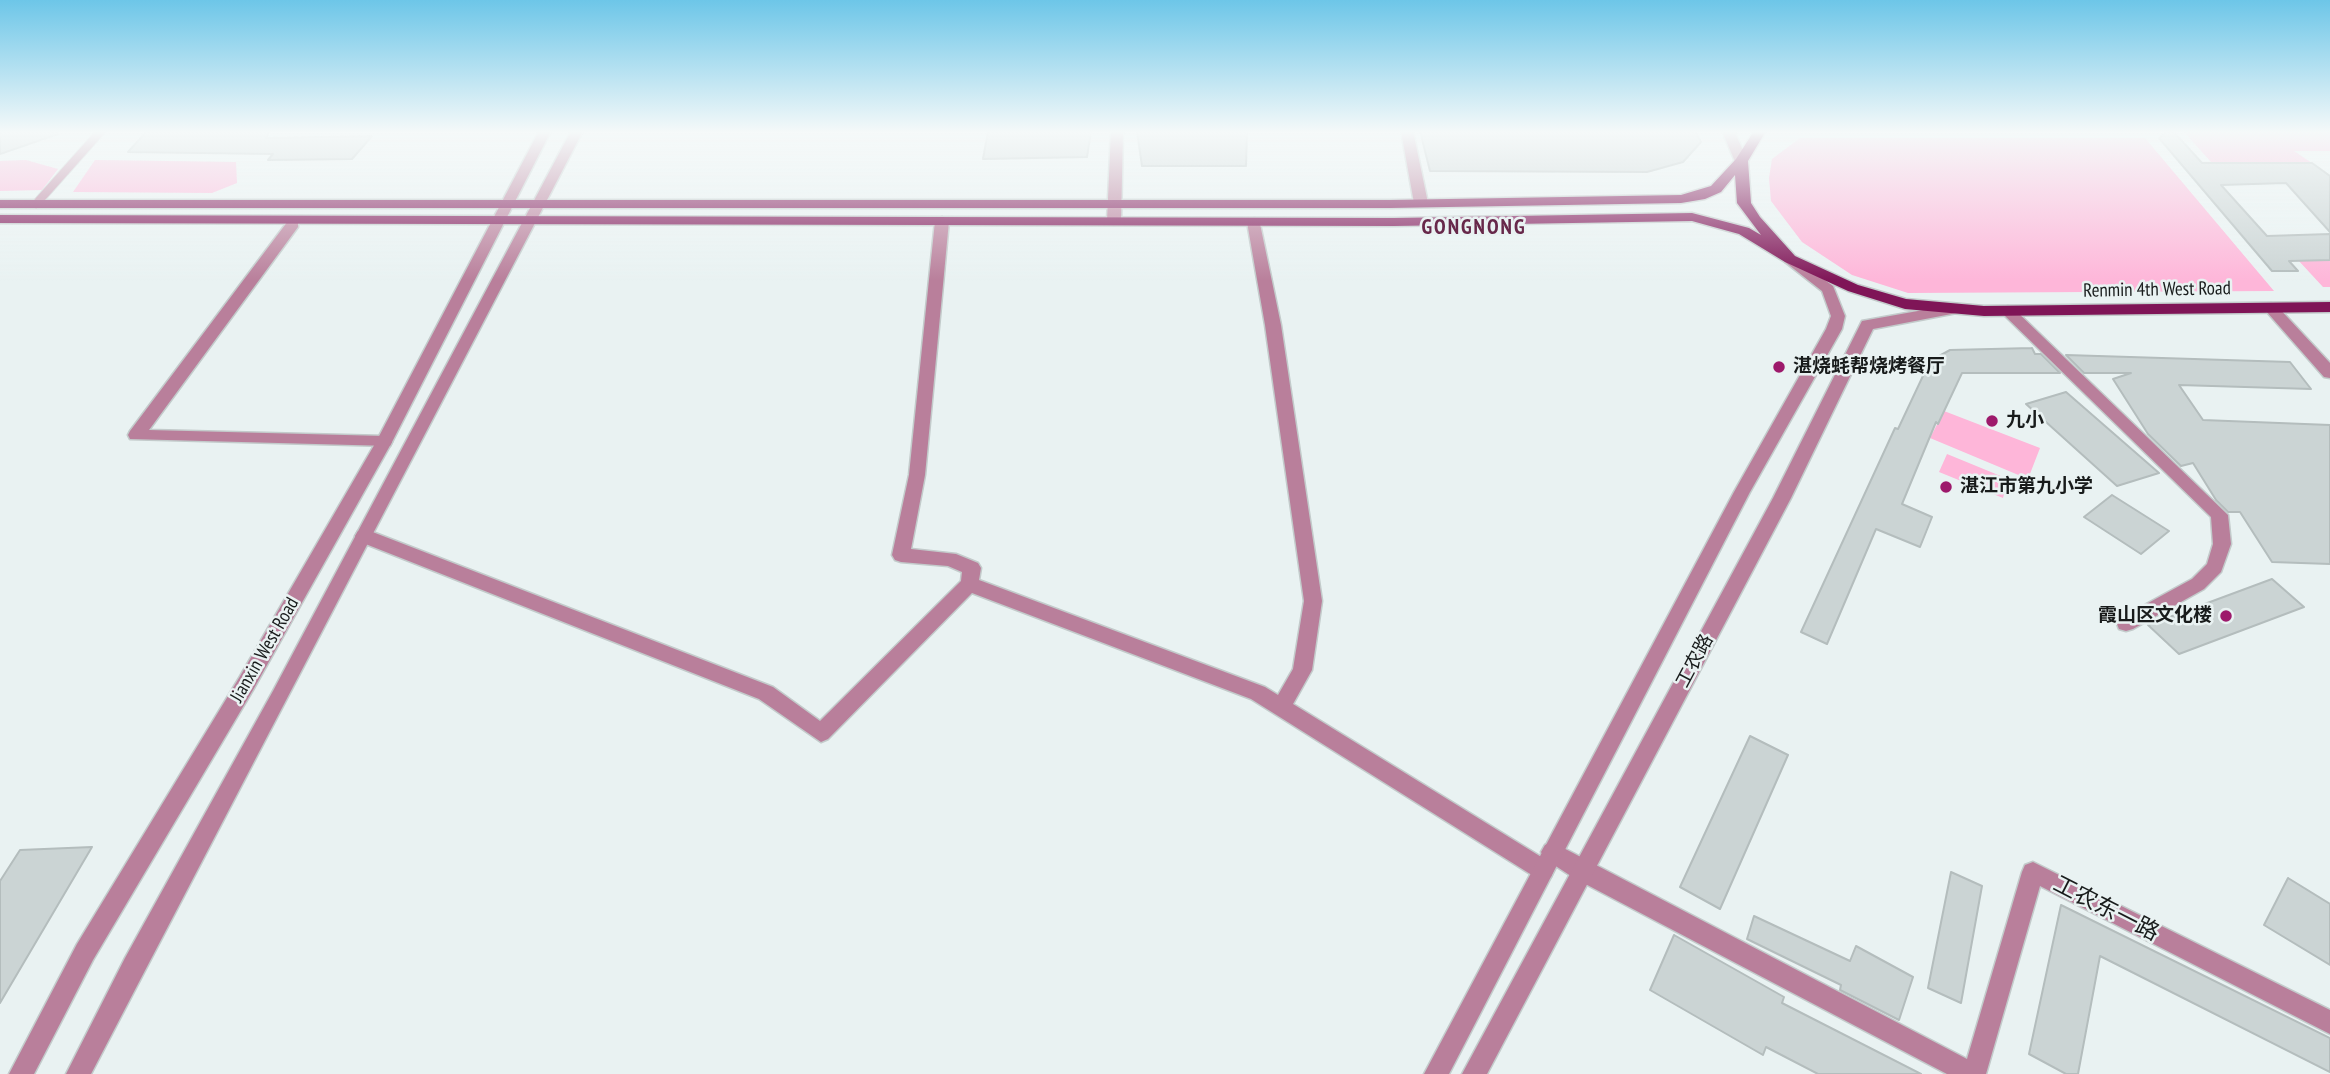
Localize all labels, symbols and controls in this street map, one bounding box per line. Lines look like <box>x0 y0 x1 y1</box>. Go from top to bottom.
district label: GONGNONG <box>1423 215 1525 241</box>
street label: Renmin 4th West Road <box>2083 277 2231 303</box>
place label: 湛烧蚝帮烧烤餐厅 <box>1793 356 1945 378</box>
marker: 湛烧蚝帮烧烤餐厅 <box>1771 359 1787 375</box>
place label: 九小 <box>2006 410 2044 432</box>
marker: 九小 <box>1984 413 2000 429</box>
place label: 湛江市第九小学 <box>1960 476 2093 498</box>
marker: 湛江市第九小学 <box>1938 479 1954 495</box>
street label: Jianxin West Road <box>226 594 304 706</box>
place label: 霞山区文化楼 <box>2098 605 2212 627</box>
marker: 霞山区文化楼 <box>2218 608 2234 624</box>
street label: 工农路 <box>1672 630 1718 692</box>
street label: 工农东一路 <box>2049 871 2163 947</box>

